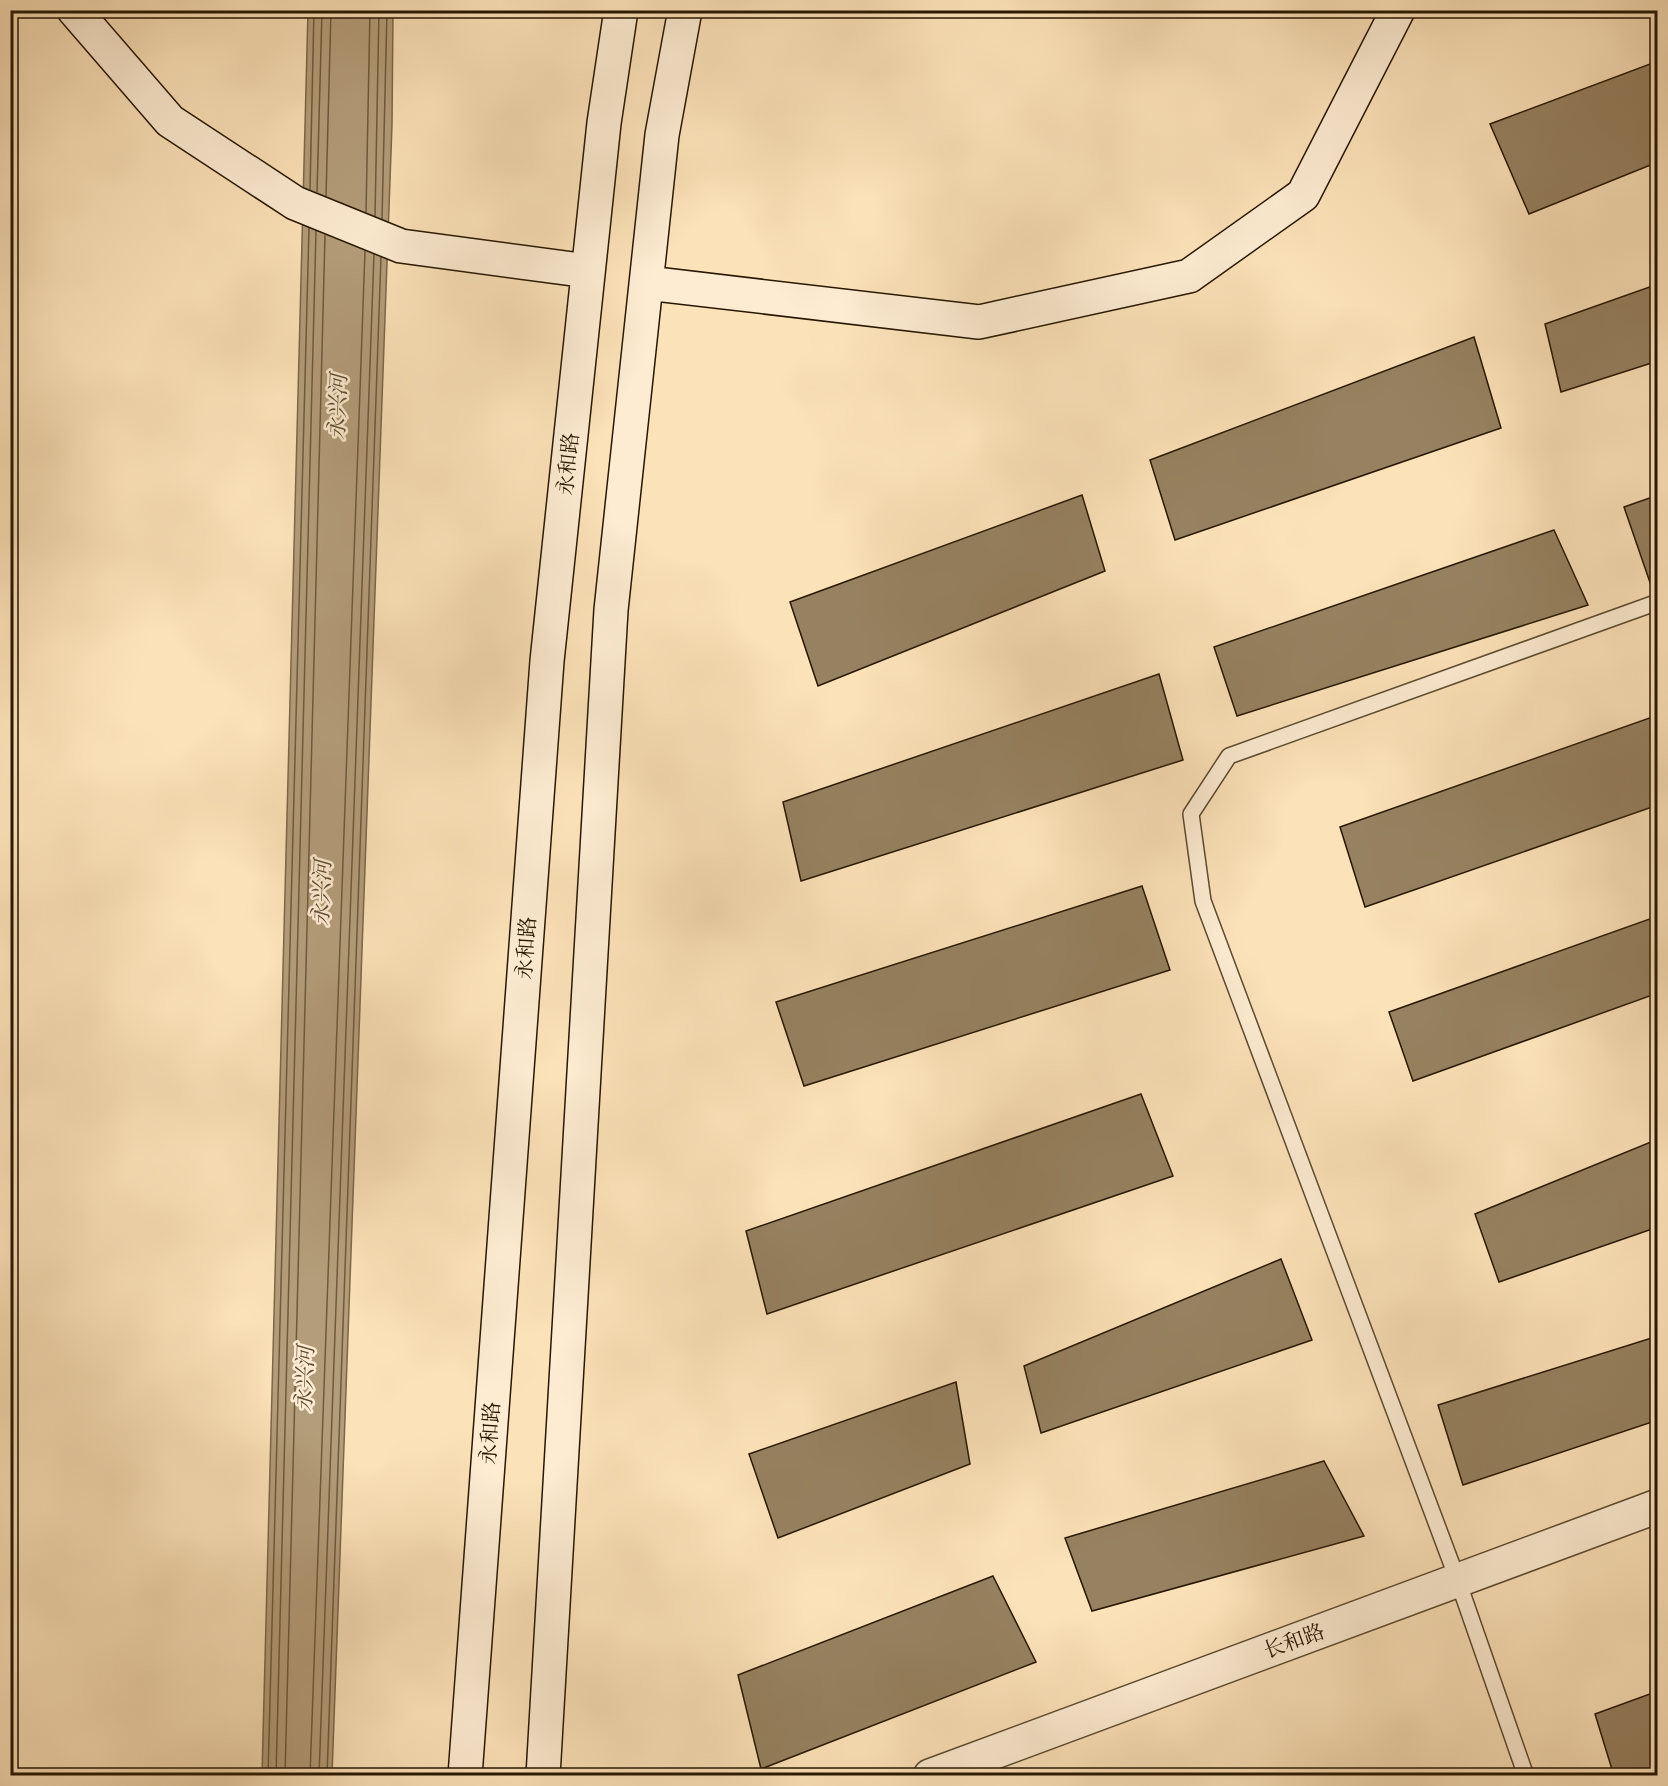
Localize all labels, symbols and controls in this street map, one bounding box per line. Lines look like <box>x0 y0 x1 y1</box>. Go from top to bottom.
water label: 永兴河 <box>325 370 351 440</box>
street label: 永和路 <box>554 432 583 497</box>
water label: 永兴河 <box>309 856 335 926</box>
street label: 永和路 <box>513 916 540 980</box>
water label: 永兴河 <box>292 1342 318 1412</box>
street label: 永和路 <box>477 1401 504 1465</box>
street label: 长和路 <box>1261 1620 1328 1663</box>

